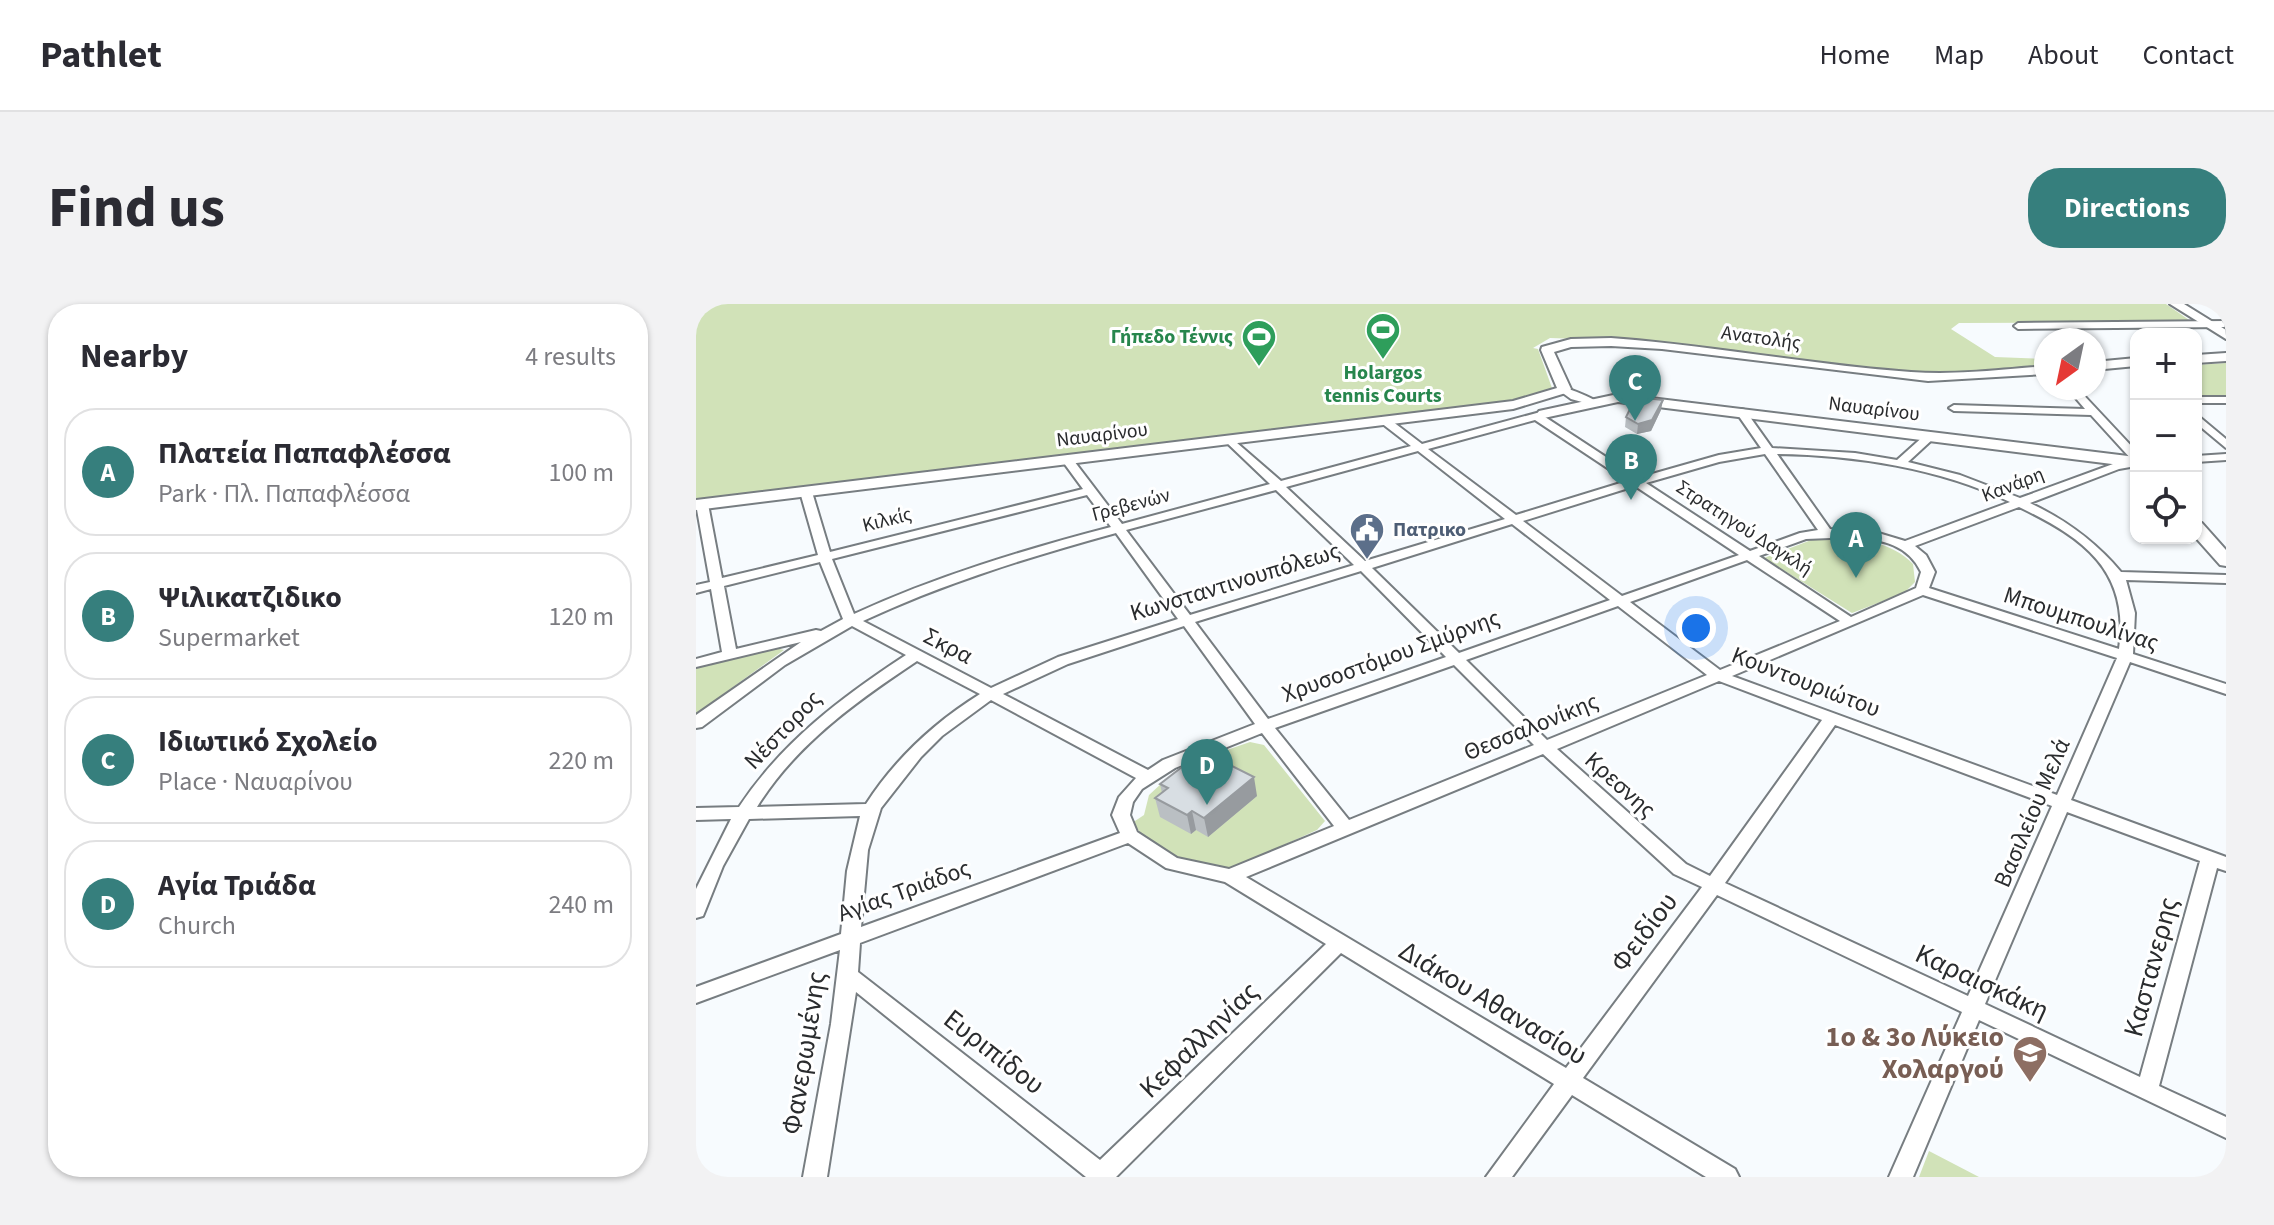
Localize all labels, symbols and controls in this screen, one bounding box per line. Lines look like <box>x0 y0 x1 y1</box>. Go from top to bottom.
text: Pathlet <box>40 28 162 82</box>
text: Home <box>1819 35 1890 75</box>
text: Map <box>1934 35 1984 75</box>
text: About <box>2028 35 2099 75</box>
text: Contact <box>2143 35 2234 75</box>
button: Directions <box>2028 168 2226 248</box>
text: Find us <box>48 169 225 248</box>
sports icon: Holargos tennis Courts <box>1364 311 1402 361</box>
sports icon: Γήπεδο Τέννις <box>1240 318 1278 368</box>
street label: Ανατολής <box>1719 319 1803 357</box>
place label: Γήπεδο Τέννις <box>1111 323 1233 351</box>
north arrow <box>2034 328 2106 400</box>
map controls <box>2130 328 2202 544</box>
button: + <box>2130 328 2202 400</box>
text: Nearby <box>80 332 188 381</box>
text: 4 results <box>525 338 616 375</box>
pin: C <box>1609 355 1661 421</box>
place label: Holargos tennis Courts <box>1324 359 1442 410</box>
street label: Ναυαρίνου <box>1827 390 1921 428</box>
button: − <box>2130 400 2202 472</box>
street label: Ναυαρίνου <box>1055 416 1149 454</box>
text: Πλατεία Παπαφλέσσα <box>158 432 451 475</box>
pin: B <box>1605 434 1657 500</box>
text: A <box>101 454 115 491</box>
text: 100 m <box>548 454 614 491</box>
street label: Κανάρη <box>1978 460 2048 510</box>
button: locate <box>2130 472 2202 544</box>
street label: Στρατηγού Δαγκλή <box>1670 473 1818 583</box>
text: Park · Πλ. Παπαφλέσσα <box>158 475 410 512</box>
street label: Γρεβενών <box>1089 481 1174 529</box>
street label: Κιλκίς <box>859 500 915 540</box>
public building icon: Πατρικο <box>1348 511 1386 561</box>
pin: A <box>1830 512 1882 578</box>
place label: Πατρικο <box>1393 516 1466 544</box>
street label: Κωνσταντινουπόλεως <box>1126 533 1344 631</box>
text: Ψιλικατζιδικο <box>158 576 342 619</box>
street label: Μπουμπουλίνας <box>1999 577 2163 661</box>
text: B <box>100 598 116 635</box>
text: 120 m <box>548 598 614 635</box>
street label: Χρυσοστόμου Σμύρνης <box>1277 600 1505 712</box>
your location <box>1676 608 1716 648</box>
text: Supermarket <box>158 619 300 656</box>
street label: Σκρα <box>917 619 979 673</box>
street label: Κουντουριώτου <box>1727 638 1885 726</box>
street label: Νέστορος <box>736 682 830 778</box>
street label: Θεσσαλονίκης <box>1458 684 1604 770</box>
text: Ιδιωτικό Σχολείο <box>158 720 378 763</box>
street label: Βασιλείου Μελά <box>1985 733 2079 893</box>
pin: D <box>1181 739 1233 805</box>
text: C <box>100 742 116 779</box>
text: 220 m <box>548 742 614 779</box>
street label: Κρεσνης <box>1577 744 1663 826</box>
text: Place · Ναυαρίνου <box>158 763 353 800</box>
street label: Αγίας Τριάδος <box>833 851 975 931</box>
text: Αγία Τριάδα <box>158 864 316 907</box>
street label: Φειδίου <box>1601 884 1687 980</box>
text: D <box>100 886 116 923</box>
text: 240 m <box>548 886 614 923</box>
street label: Καστανερης <box>2113 893 2189 1041</box>
text: Church <box>158 907 236 944</box>
street label: Διάκου Αθανασίου <box>1391 931 1595 1075</box>
street label: Καραισκάκη <box>1909 934 2055 1030</box>
street label: Φανερωμένης <box>771 969 837 1137</box>
street label: Κεφαλληνίας <box>1130 973 1268 1107</box>
street label: Ευριπίδου <box>935 1000 1053 1104</box>
place label: 1ο & 3ο Λύκειο Χολαργού <box>1826 1017 2004 1089</box>
school or university icon: 1ο & 3ο Λύκειο Χολαργού <box>2011 1034 2049 1084</box>

